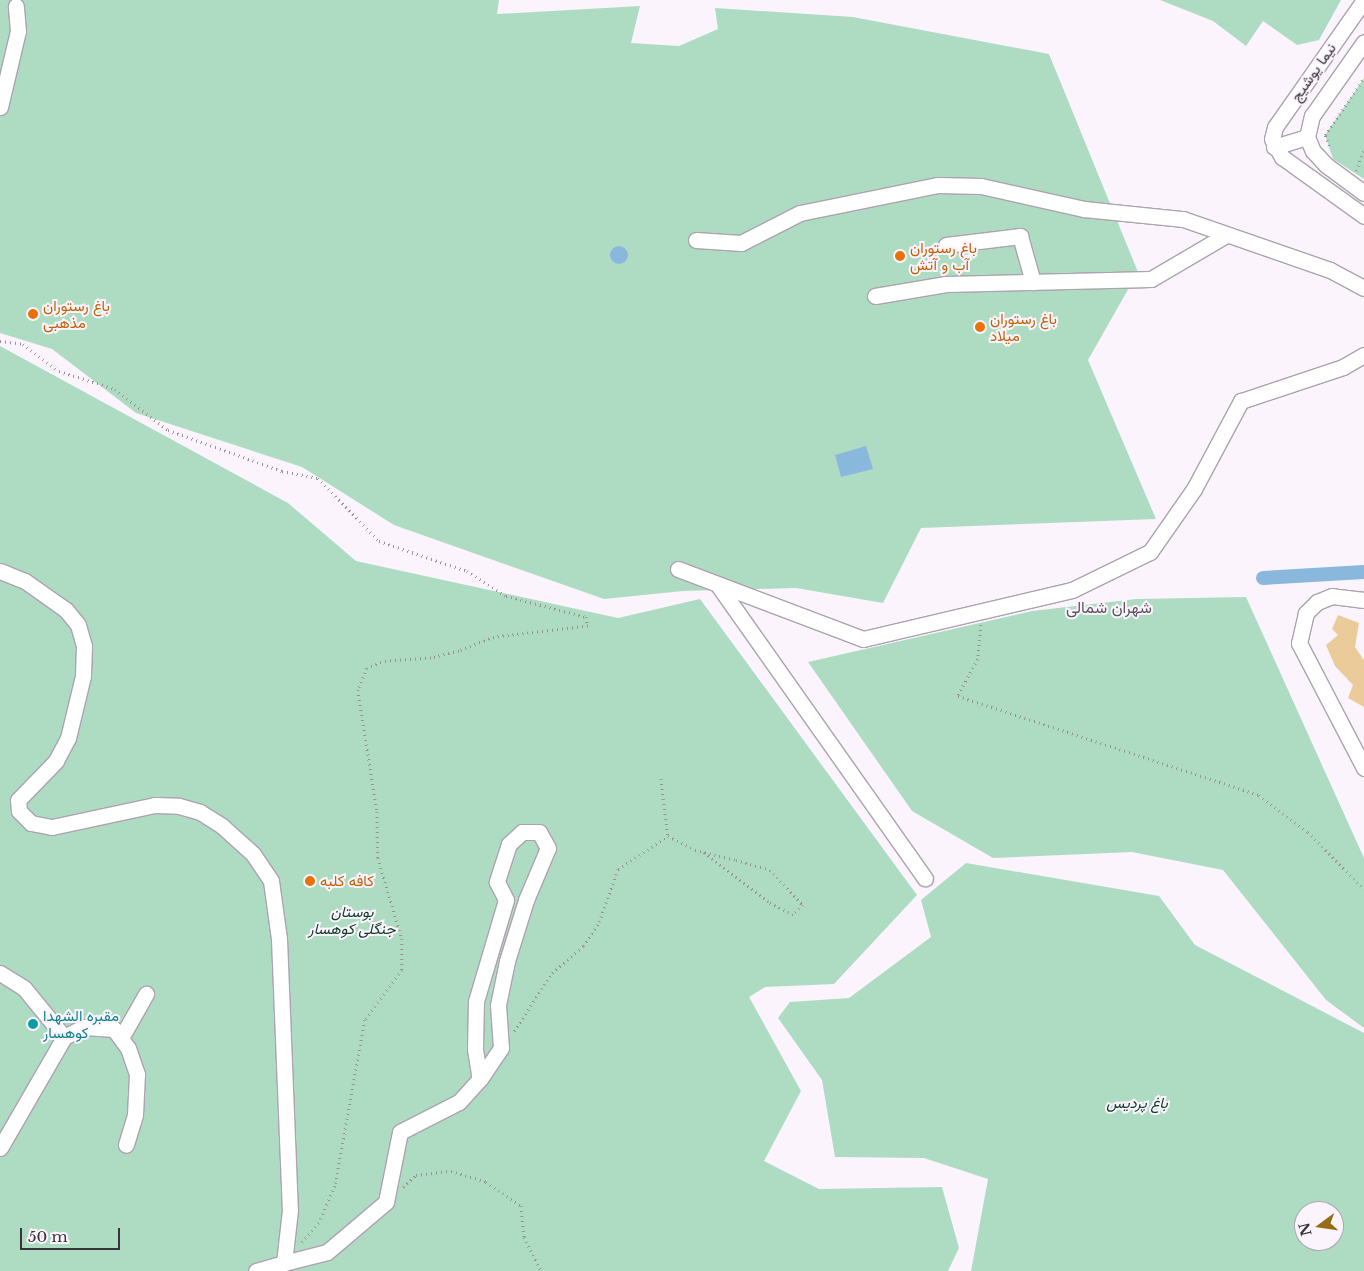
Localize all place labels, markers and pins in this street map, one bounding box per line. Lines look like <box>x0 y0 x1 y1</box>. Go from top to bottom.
place label: باغ رستوران آب و آتش <box>910 238 977 273</box>
marker: باغ رستوران آب و آتش <box>894 250 906 262</box>
place label: باغ رستوران مذهبی <box>43 296 110 331</box>
marker: باغ رستوران مذهبی <box>27 308 39 320</box>
place label: باغ رستوران میلاد <box>990 309 1057 344</box>
marker: باغ رستوران میلاد <box>974 321 986 333</box>
place label: کافه کلبه <box>320 872 374 890</box>
marker: کافه کلبه <box>304 875 316 887</box>
place label: مقبره الشهدا کوهسار <box>43 1006 119 1041</box>
marker: مقبره الشهدا کوهسار <box>27 1018 39 1030</box>

